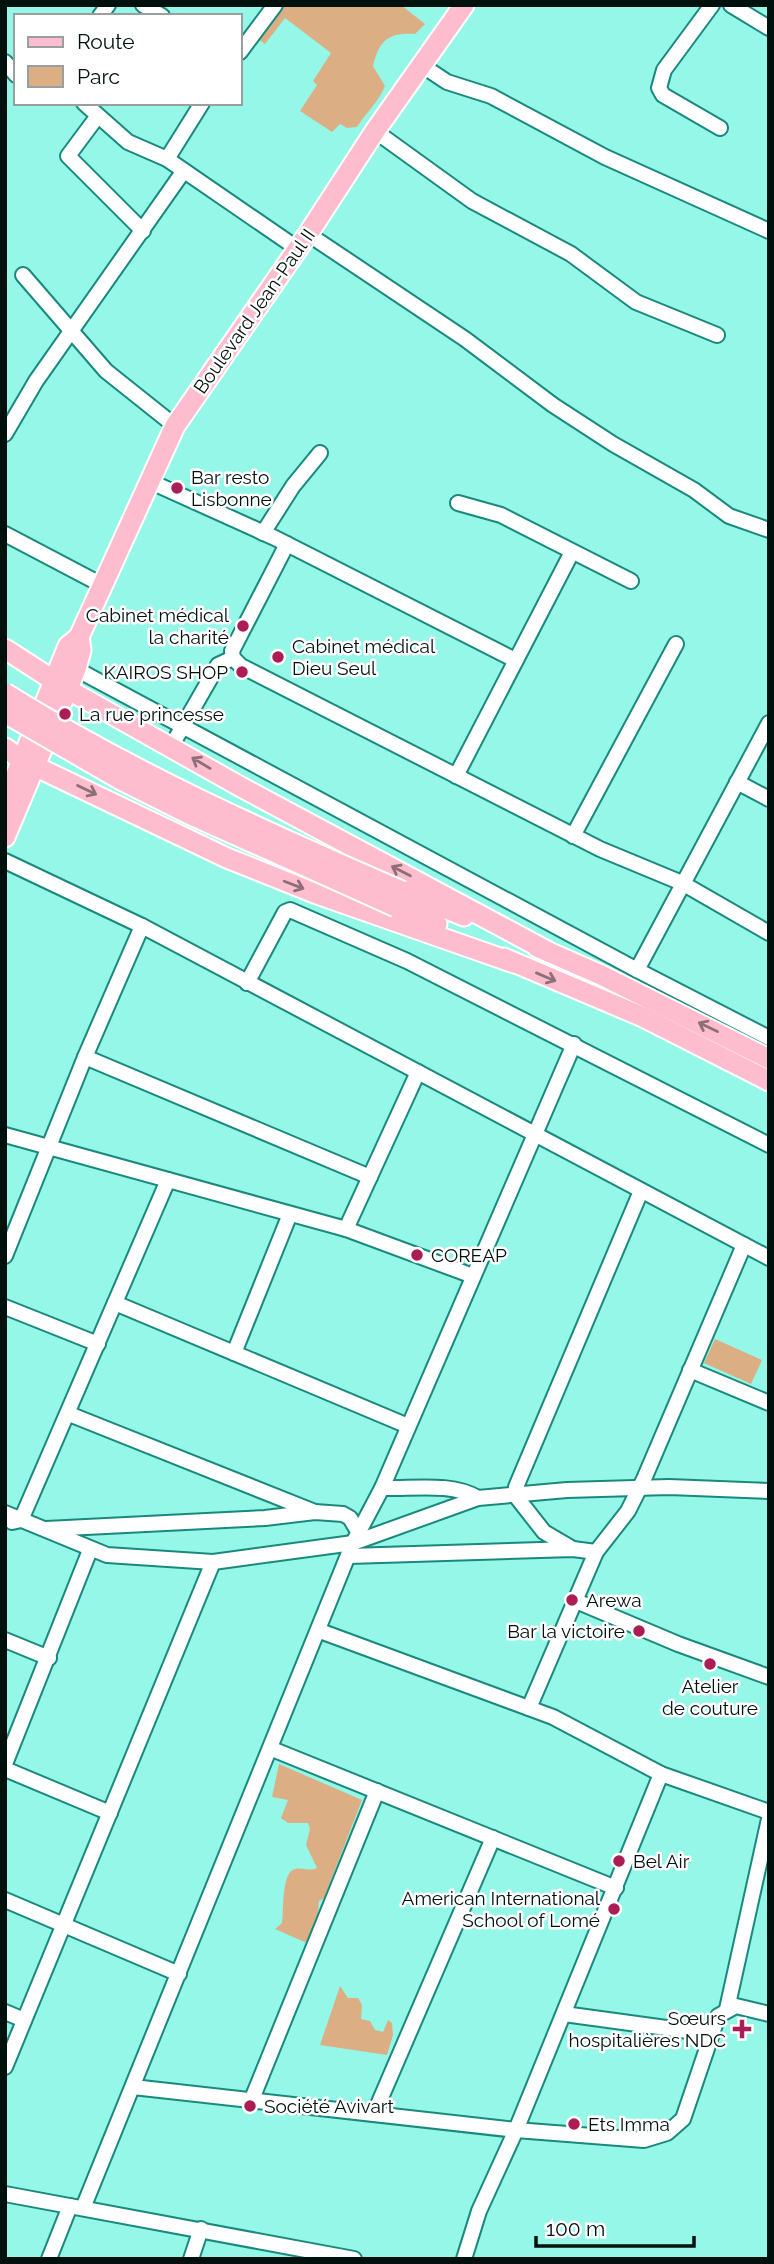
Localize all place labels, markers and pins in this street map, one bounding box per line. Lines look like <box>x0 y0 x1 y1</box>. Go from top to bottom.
place label: Bar resto Lisbonne <box>191 466 272 510</box>
marker: Bar resto Lisbonne <box>169 480 185 496</box>
place label: Cabinet médical la charité <box>86 604 230 648</box>
marker: Cabinet médical la charité <box>235 618 251 634</box>
place label: Cabinet médical Dieu Seul <box>292 635 436 679</box>
marker: Cabinet médical Dieu Seul <box>270 649 286 665</box>
place label: KAIROS SHOP <box>104 661 228 683</box>
marker: KAIROS SHOP <box>234 664 250 680</box>
place label: La rue princesse <box>79 703 224 725</box>
marker: La rue princesse <box>57 706 73 722</box>
place label: COREAP <box>431 1244 507 1266</box>
marker: COREAP <box>409 1247 425 1263</box>
place label: Arewa <box>586 1589 642 1611</box>
marker: Arewa <box>564 1592 580 1608</box>
place label: Bar la victoire <box>507 1620 625 1642</box>
marker: Bar la victoire <box>631 1623 647 1639</box>
marker: Atelier de couture <box>702 1656 718 1672</box>
place label: Atelier de couture <box>662 1675 758 1719</box>
place label: Bel Air <box>633 1850 690 1872</box>
marker: Bel Air <box>611 1853 627 1869</box>
place label: American International School of Lomé <box>402 1887 601 1931</box>
marker: American International School of Lomé <box>606 1901 622 1917</box>
place label: Sœurs hospitalières NDC <box>569 2007 726 2051</box>
marker: Sœurs hospitalières NDC <box>732 2019 752 2039</box>
place label: Société Avivart <box>264 2095 394 2117</box>
marker: Société Avivart <box>242 2098 258 2114</box>
place label: Ets Imma <box>588 2113 670 2135</box>
marker: Ets Imma <box>566 2116 582 2132</box>

